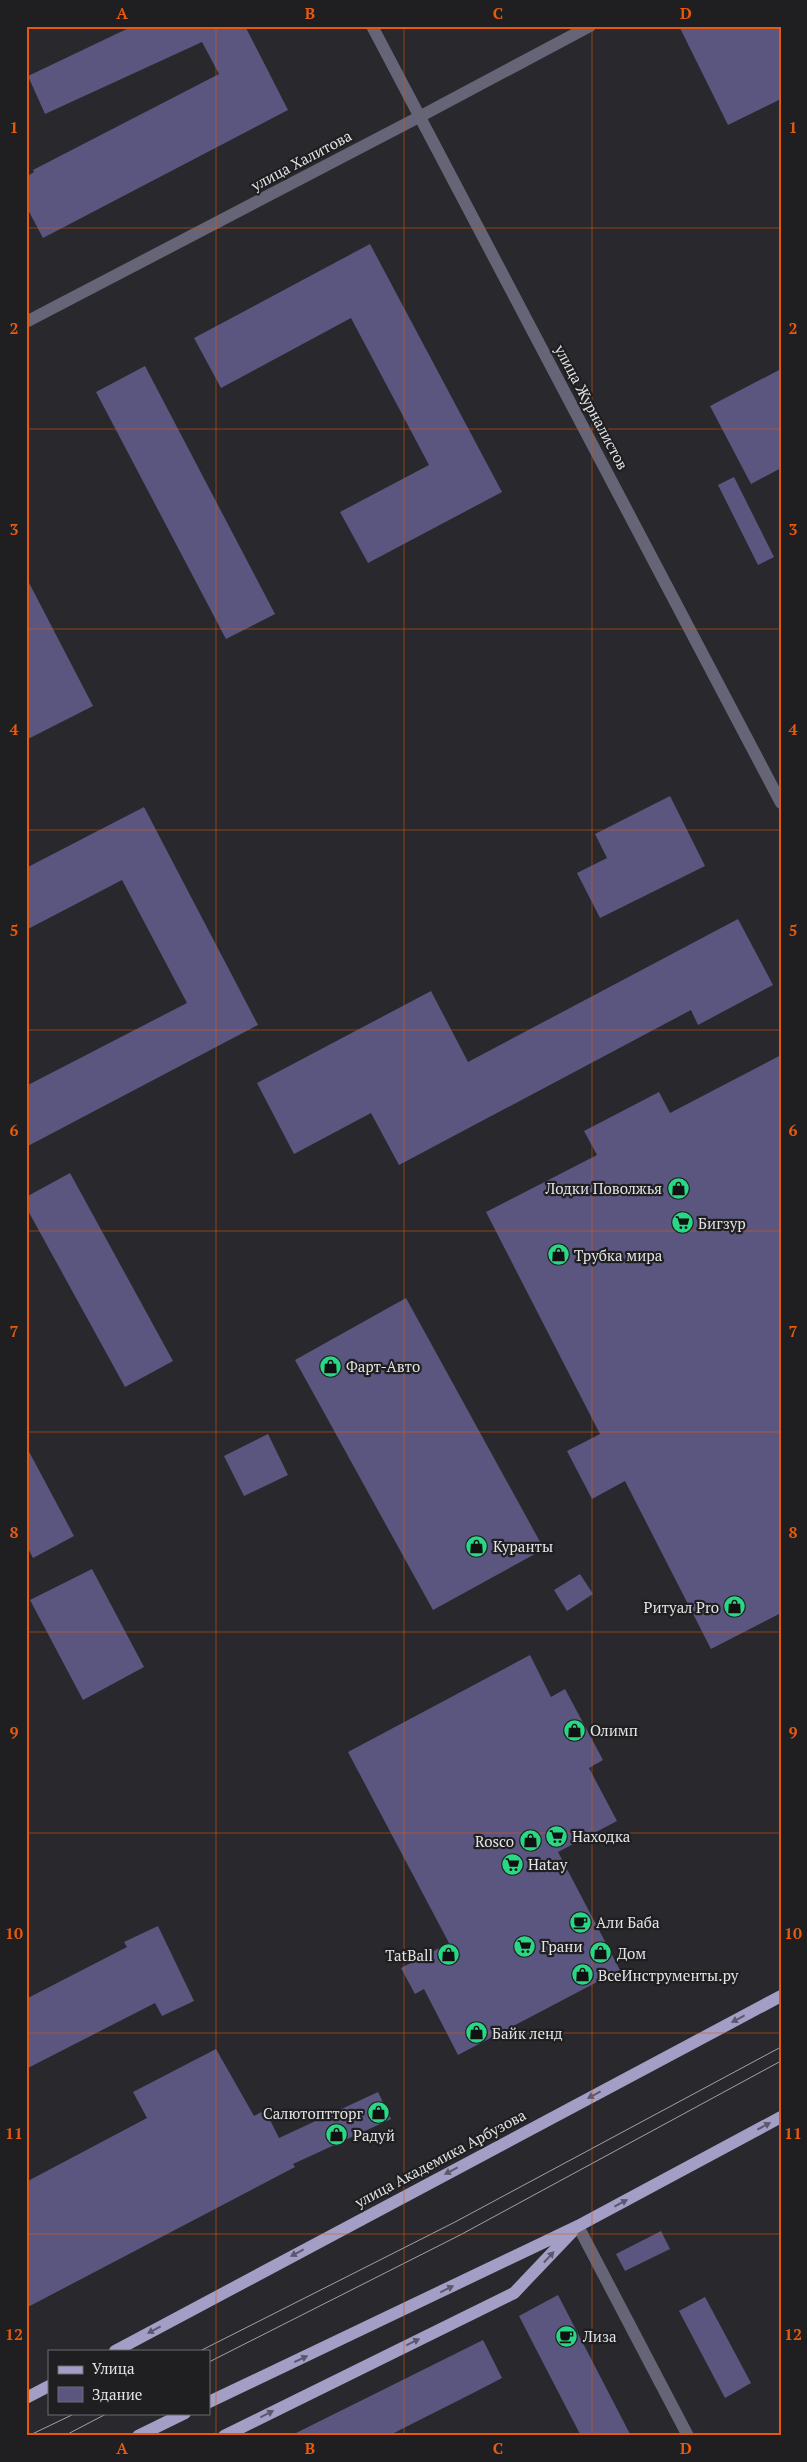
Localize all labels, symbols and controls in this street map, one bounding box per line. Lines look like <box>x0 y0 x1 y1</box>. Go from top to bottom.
text: A <box>116 2 128 24</box>
text: B <box>305 2 315 24</box>
text: C <box>493 2 503 24</box>
text: D <box>680 2 692 24</box>
text: 1 <box>9 116 19 138</box>
text: 1 <box>788 116 798 138</box>
street label: улица Халитова <box>246 125 355 195</box>
text: 2 <box>9 317 19 339</box>
text: 2 <box>788 317 798 339</box>
street label: улица Журналистов <box>550 340 633 473</box>
text: 3 <box>9 518 19 540</box>
text: 3 <box>788 518 798 540</box>
text: 4 <box>9 718 19 740</box>
text: 4 <box>788 718 798 740</box>
text: 5 <box>9 919 19 941</box>
text: 5 <box>788 919 798 941</box>
text: 6 <box>9 1119 19 1141</box>
text: 6 <box>788 1119 798 1141</box>
shop icon: Лодки Поволжья <box>666 1176 690 1200</box>
place label: Лодки Поволжья <box>545 1178 662 1198</box>
supermarket icon: Бигзур <box>670 1211 694 1235</box>
place label: Бигзур <box>698 1213 746 1233</box>
shop icon: Трубка мира <box>546 1243 570 1267</box>
place label: Трубка мира <box>574 1245 663 1265</box>
text: 7 <box>9 1320 19 1342</box>
text: 7 <box>788 1320 798 1342</box>
shop icon: Фарт-Авто <box>318 1354 342 1378</box>
place label: Фарт-Авто <box>346 1356 420 1376</box>
text: 8 <box>9 1521 19 1543</box>
text: 8 <box>788 1521 798 1543</box>
shop icon: Куранты <box>465 1534 489 1558</box>
place label: Куранты <box>493 1536 553 1556</box>
shop icon: Ритуал Pro <box>723 1595 747 1619</box>
place label: Ритуал Pro <box>644 1597 719 1617</box>
shop icon: Олимп <box>562 1718 586 1742</box>
place label: Олимп <box>590 1720 638 1740</box>
text: 9 <box>9 1721 19 1743</box>
text: 9 <box>788 1721 798 1743</box>
supermarket icon: Находка <box>544 1824 568 1848</box>
place label: Находка <box>572 1826 631 1846</box>
shop icon: Rosco <box>518 1829 542 1853</box>
place label: Rosco <box>475 1831 514 1851</box>
supermarket icon: Hatay <box>500 1852 524 1876</box>
place label: Hatay <box>528 1854 568 1874</box>
cafe icon: Али Баба <box>568 1910 592 1934</box>
place label: Али Баба <box>596 1912 660 1932</box>
text: 10 <box>5 1922 23 1944</box>
text: 10 <box>784 1922 802 1944</box>
supermarket icon: Грани <box>513 1934 537 1958</box>
place label: Грани <box>541 1936 583 1956</box>
shop icon: Дом <box>589 1941 613 1965</box>
shop icon: TatBall <box>437 1943 461 1967</box>
place label: Дом <box>617 1943 646 1963</box>
place label: TatBall <box>385 1945 433 1965</box>
shop icon: ВсеИнструменты.ру <box>570 1963 594 1987</box>
place label: ВсеИнструменты.ру <box>598 1965 739 1985</box>
one-way arrow <box>730 2015 745 2023</box>
shop icon: Байк ленд <box>464 2021 488 2045</box>
place label: Байк ленд <box>492 2023 563 2043</box>
one-way arrow <box>587 2091 601 2099</box>
shop icon: Салютоптторг <box>367 2101 391 2125</box>
place label: Салютоптторг <box>263 2103 364 2123</box>
street label: улица Академика Арбузова <box>350 2104 529 2212</box>
text: 11 <box>5 2122 23 2144</box>
one-way arrow <box>757 2122 770 2131</box>
text: 11 <box>784 2122 802 2144</box>
shop icon: Радуй <box>325 2123 349 2147</box>
place label: Радуй <box>353 2125 395 2145</box>
one-way arrow <box>443 2167 458 2175</box>
one-way arrow <box>613 2199 628 2207</box>
one-way arrow <box>291 2249 304 2258</box>
one-way arrow <box>543 2251 555 2263</box>
one-way arrow <box>440 2285 454 2293</box>
text: 12 <box>5 2323 23 2345</box>
text: 12 <box>784 2323 802 2345</box>
cafe icon: Лиза <box>555 2324 579 2348</box>
one-way arrow <box>147 2326 161 2334</box>
place label: Лиза <box>582 2326 617 2346</box>
one-way arrow <box>406 2338 420 2346</box>
legend <box>48 2350 210 2414</box>
one-way arrow <box>294 2355 308 2363</box>
text: Улица <box>92 2358 135 2378</box>
text: Здание <box>92 2384 142 2404</box>
one-way arrow <box>260 2410 274 2418</box>
text: A <box>116 2437 128 2459</box>
text: B <box>305 2437 315 2459</box>
text: C <box>493 2437 503 2459</box>
text: D <box>680 2437 692 2459</box>

